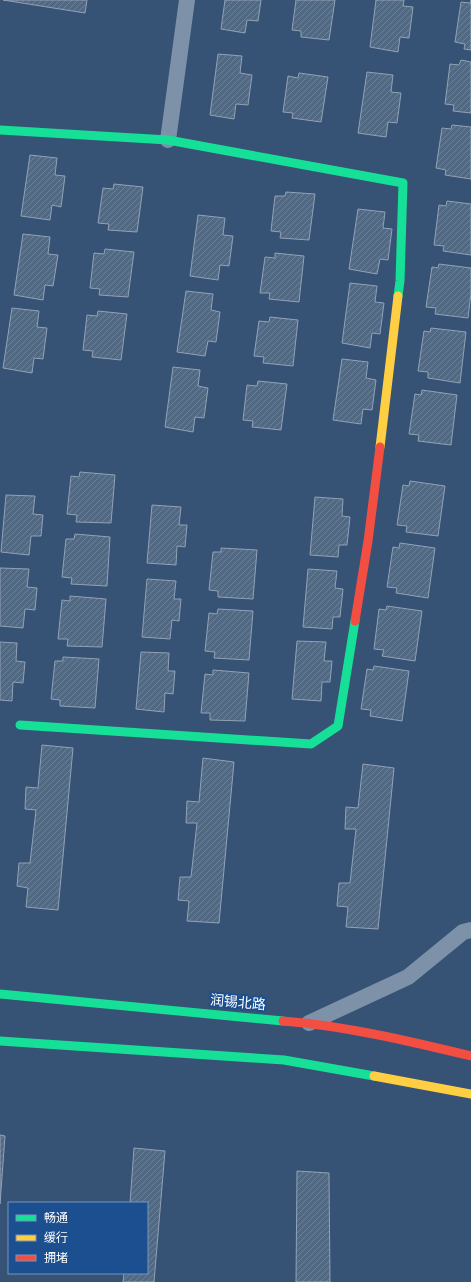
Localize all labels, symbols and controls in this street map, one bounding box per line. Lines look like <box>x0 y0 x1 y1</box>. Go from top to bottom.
street label: 润锡北路 <box>209 991 267 1013</box>
legend <box>8 1202 148 1274</box>
text: 畅通 <box>44 1210 68 1225</box>
text: 缓行 <box>44 1230 68 1245</box>
text: 拥堵 <box>44 1250 68 1265</box>

